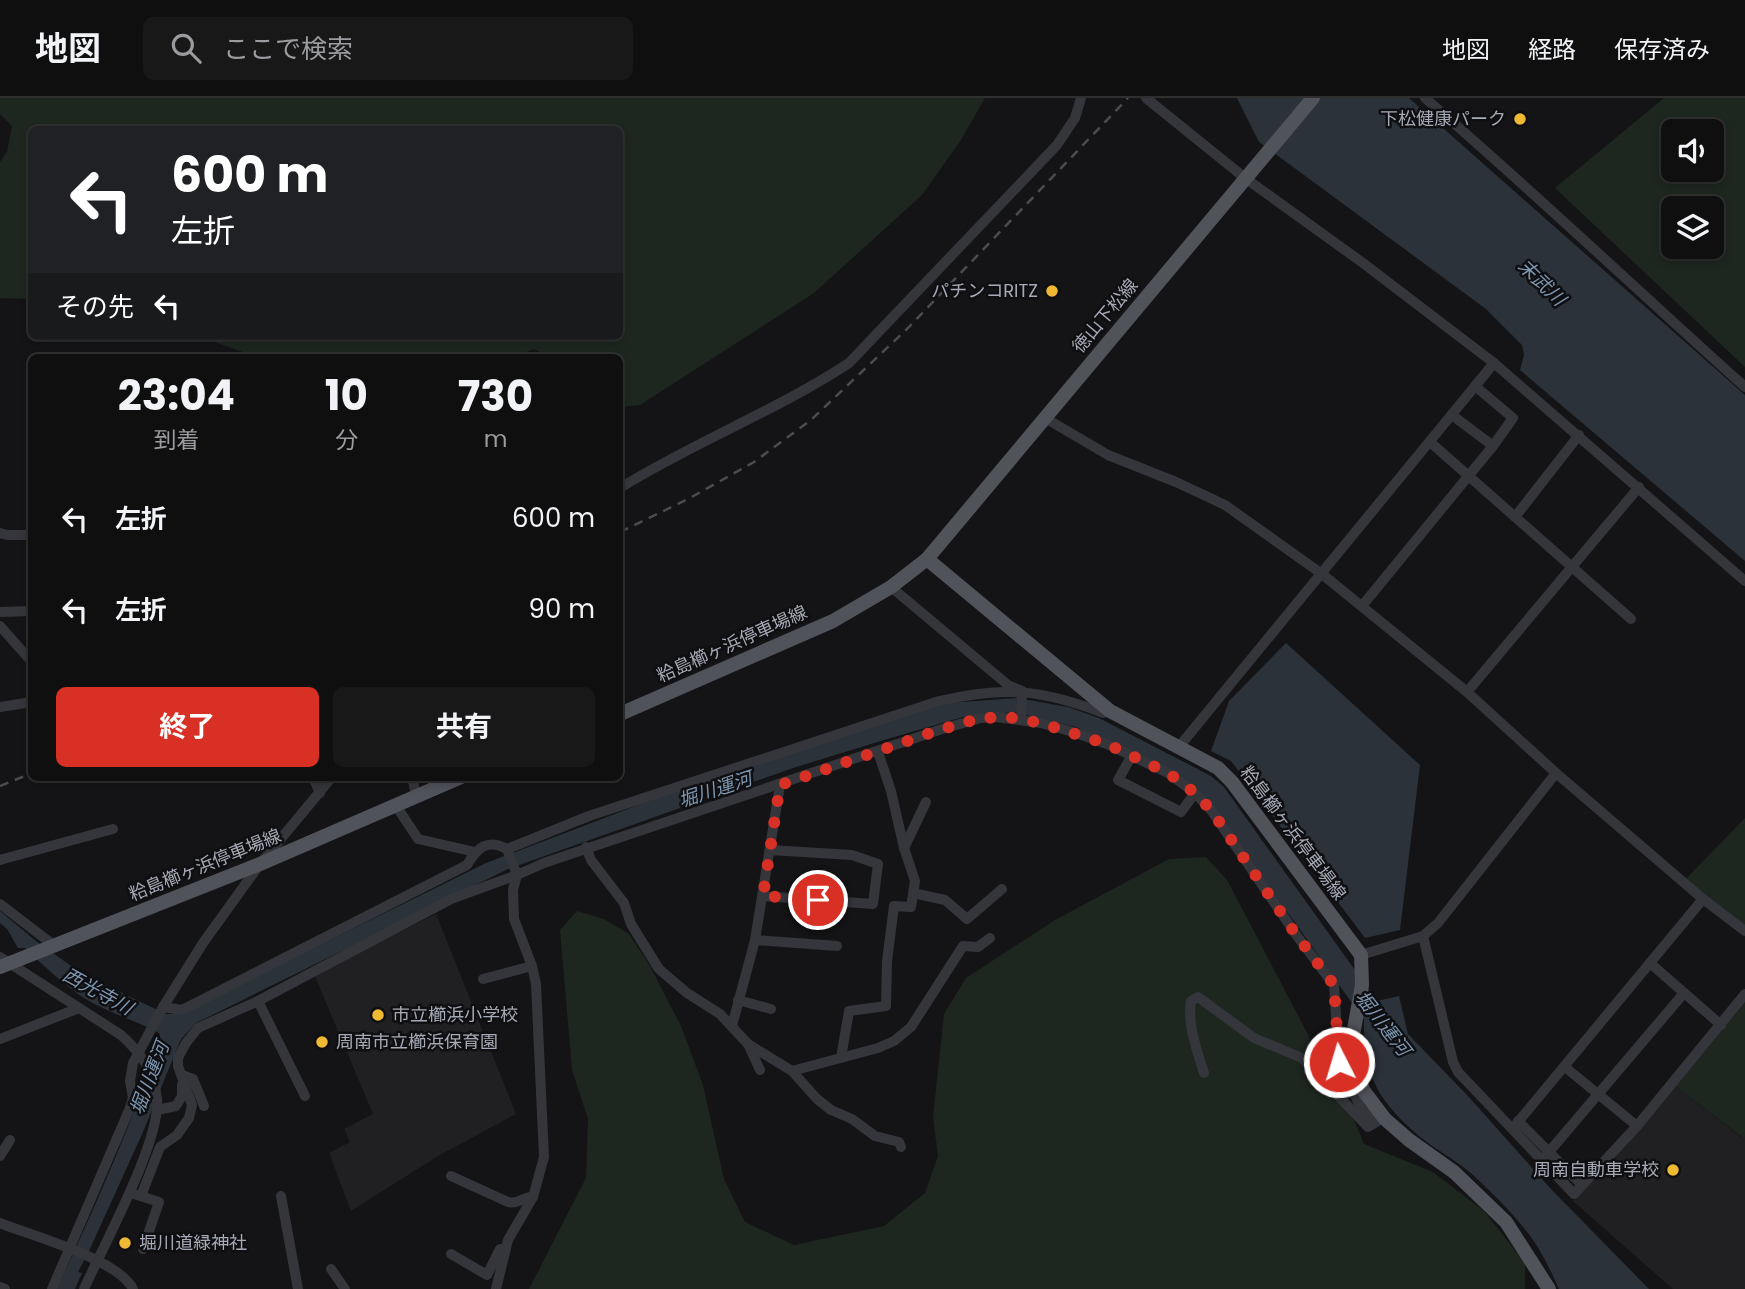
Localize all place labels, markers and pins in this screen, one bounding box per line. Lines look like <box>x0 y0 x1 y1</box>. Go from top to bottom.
place label: 下松健康パーク <box>1380 106 1506 131</box>
marker: 下松健康パーク <box>1512 111 1528 127</box>
place label: パチンコRITZ <box>931 278 1038 303</box>
marker: パチンコRITZ <box>1044 283 1060 299</box>
pin <box>788 870 848 930</box>
place label: 市立櫛浜小学校 <box>392 1002 518 1027</box>
marker: 市立櫛浜小学校 <box>370 1007 386 1023</box>
place label: 周南市立櫛浜保育園 <box>336 1029 498 1054</box>
marker: 周南市立櫛浜保育園 <box>314 1034 330 1050</box>
place label: 周南自動車学校 <box>1533 1157 1659 1182</box>
marker: 周南自動車学校 <box>1665 1162 1681 1178</box>
place label: 堀川道緑神社 <box>139 1230 247 1255</box>
marker: 堀川道緑神社 <box>117 1235 133 1251</box>

